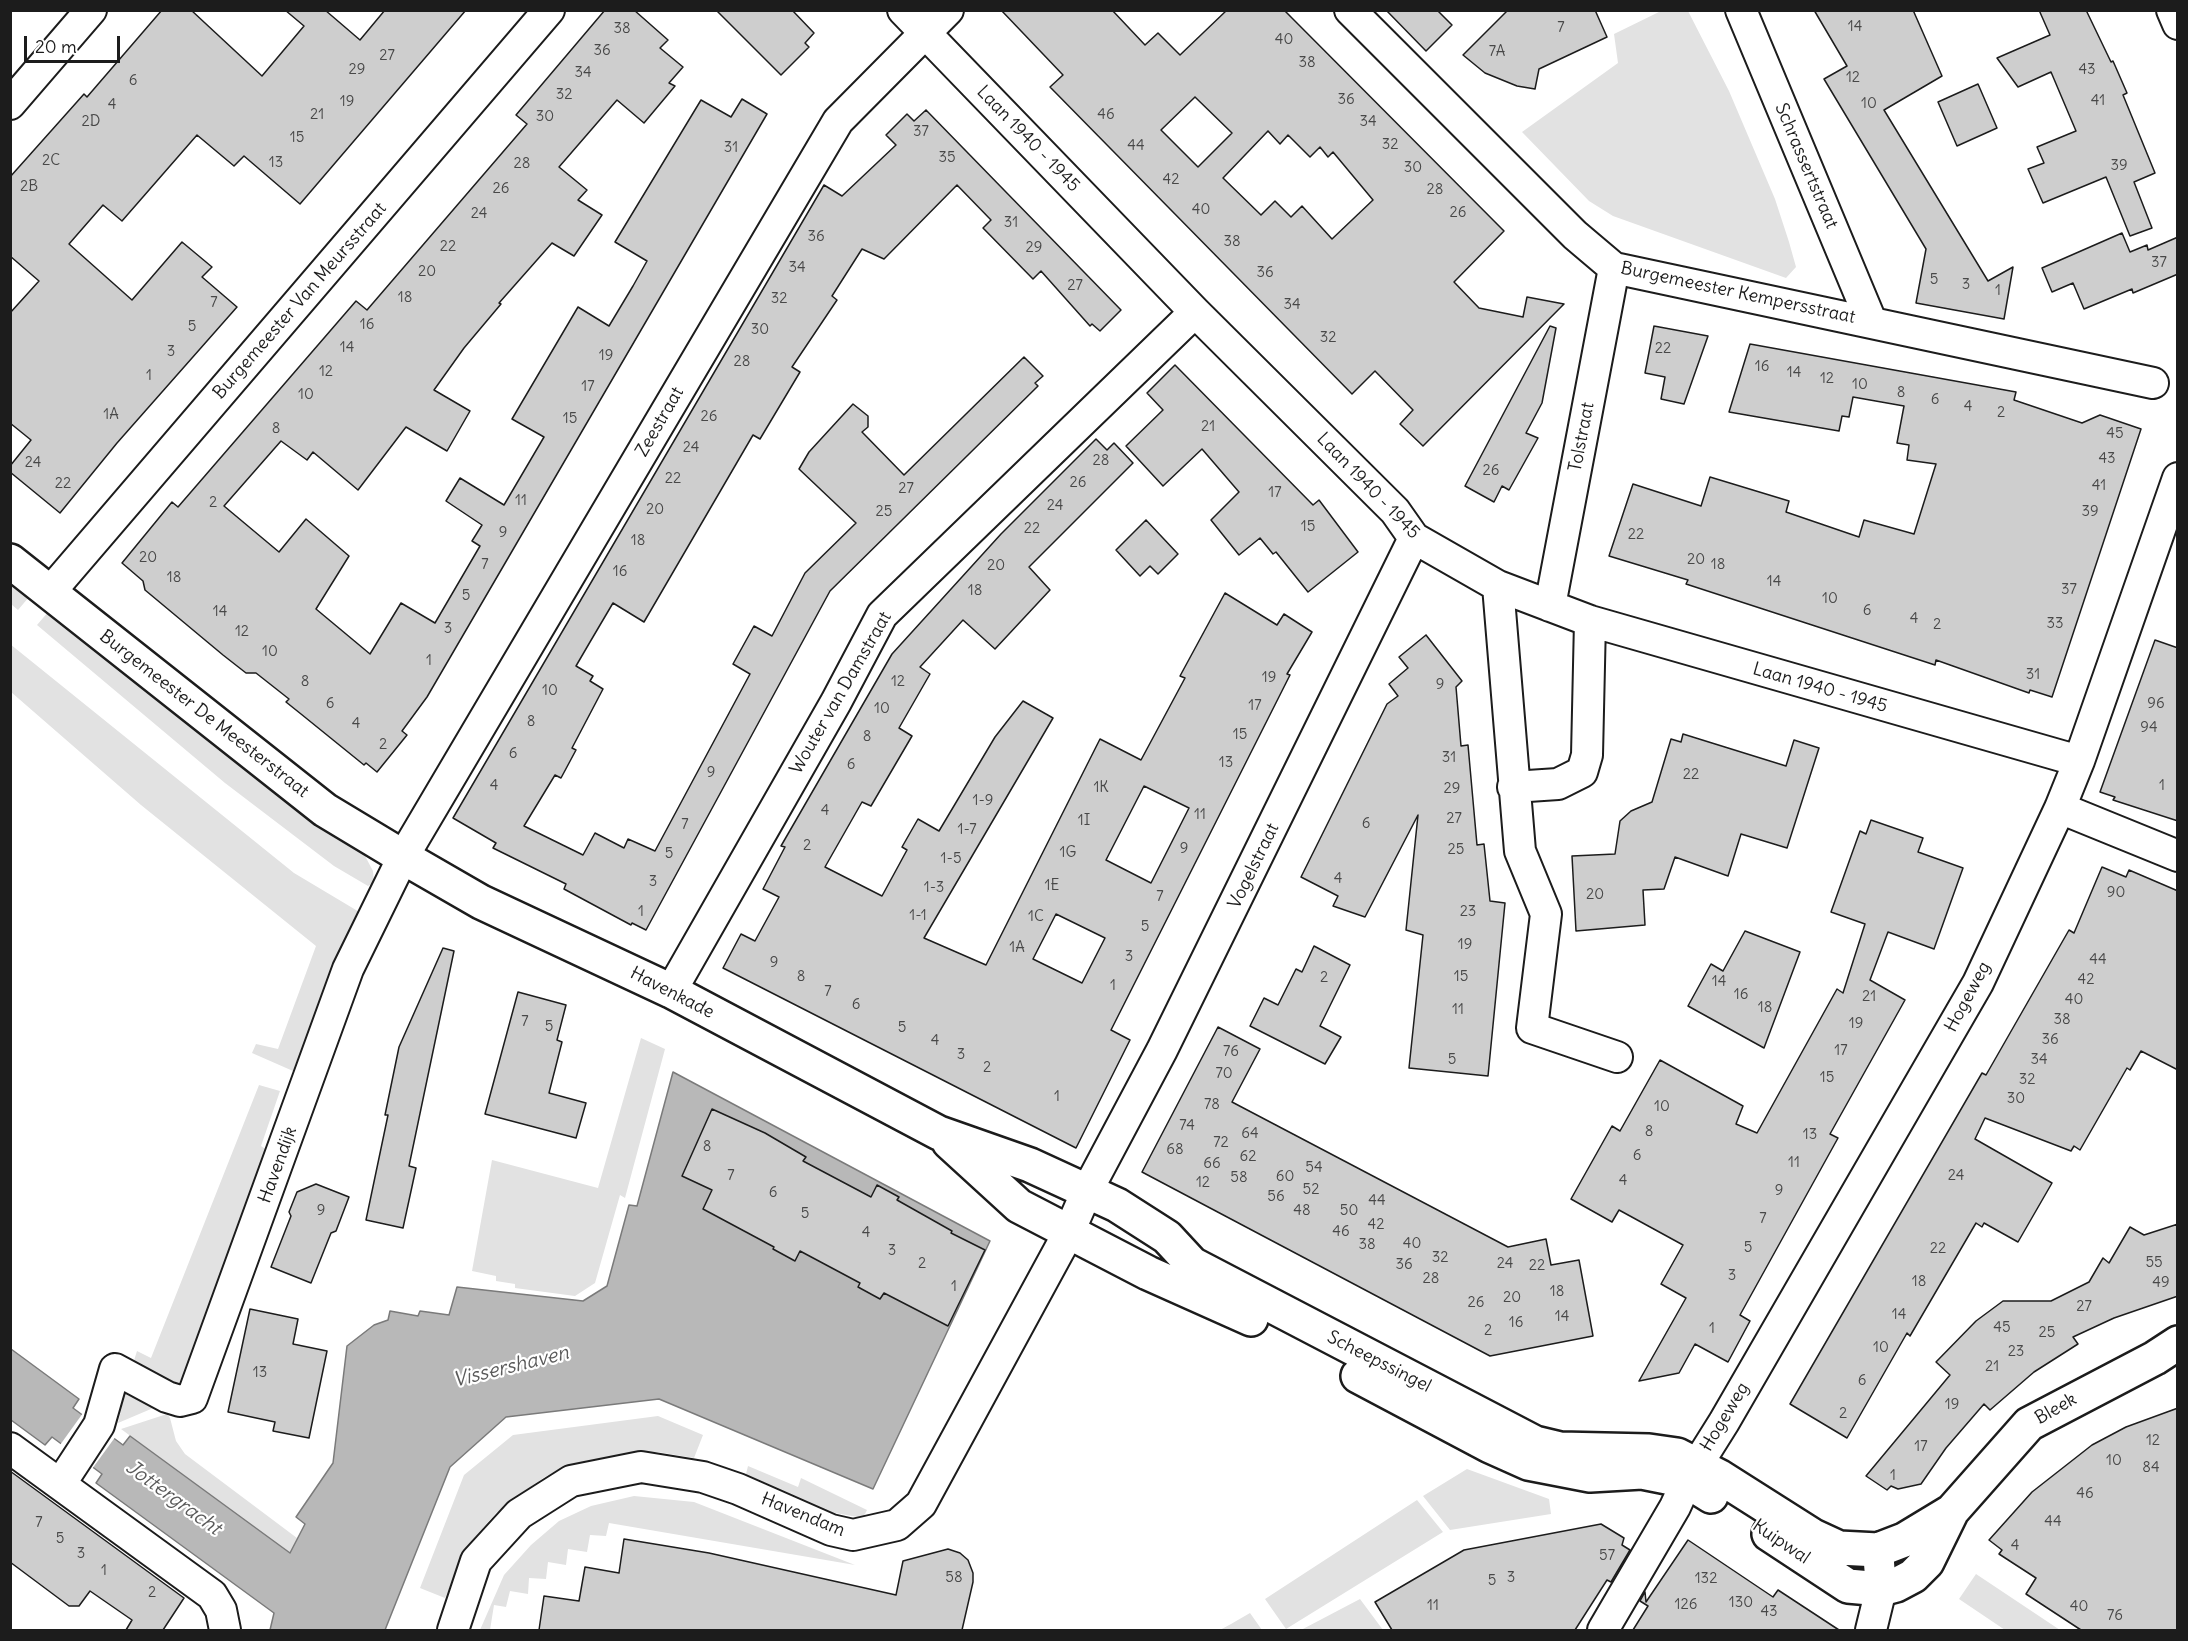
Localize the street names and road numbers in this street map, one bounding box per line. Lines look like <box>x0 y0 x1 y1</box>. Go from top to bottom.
street label: Laan 1940 - 1945 <box>972 81 1084 197</box>
street label: Schrassertstraat <box>1770 100 1842 232</box>
street label: Burgemeester Van Meursstraat <box>209 198 391 404</box>
street label: Burgemeester Kempersstraat <box>1619 258 1857 328</box>
street label: Zeestraat <box>631 383 689 461</box>
street label: Tolstraat <box>1565 400 1599 474</box>
street label: Laan 1940 - 1945 <box>1312 428 1424 544</box>
street label: Wouter van Damstraat <box>786 608 896 778</box>
street label: Burgemeester De Meesterstraat <box>95 626 313 802</box>
street label: Laan 1940 - 1945 <box>1750 658 1890 718</box>
street label: Vogelstraat <box>1224 820 1284 912</box>
street label: Hogeweg <box>1940 958 1996 1036</box>
street label: Havenkade <box>626 963 718 1023</box>
street label: Havendijk <box>254 1124 302 1206</box>
street label: Scheepssingel <box>1323 1327 1435 1397</box>
street label: Hogeweg <box>1696 1379 1754 1455</box>
street label: Bleek <box>2031 1389 2081 1429</box>
street label: Havendam <box>758 1488 848 1542</box>
street label: Kuipwal <box>1748 1515 1814 1569</box>

